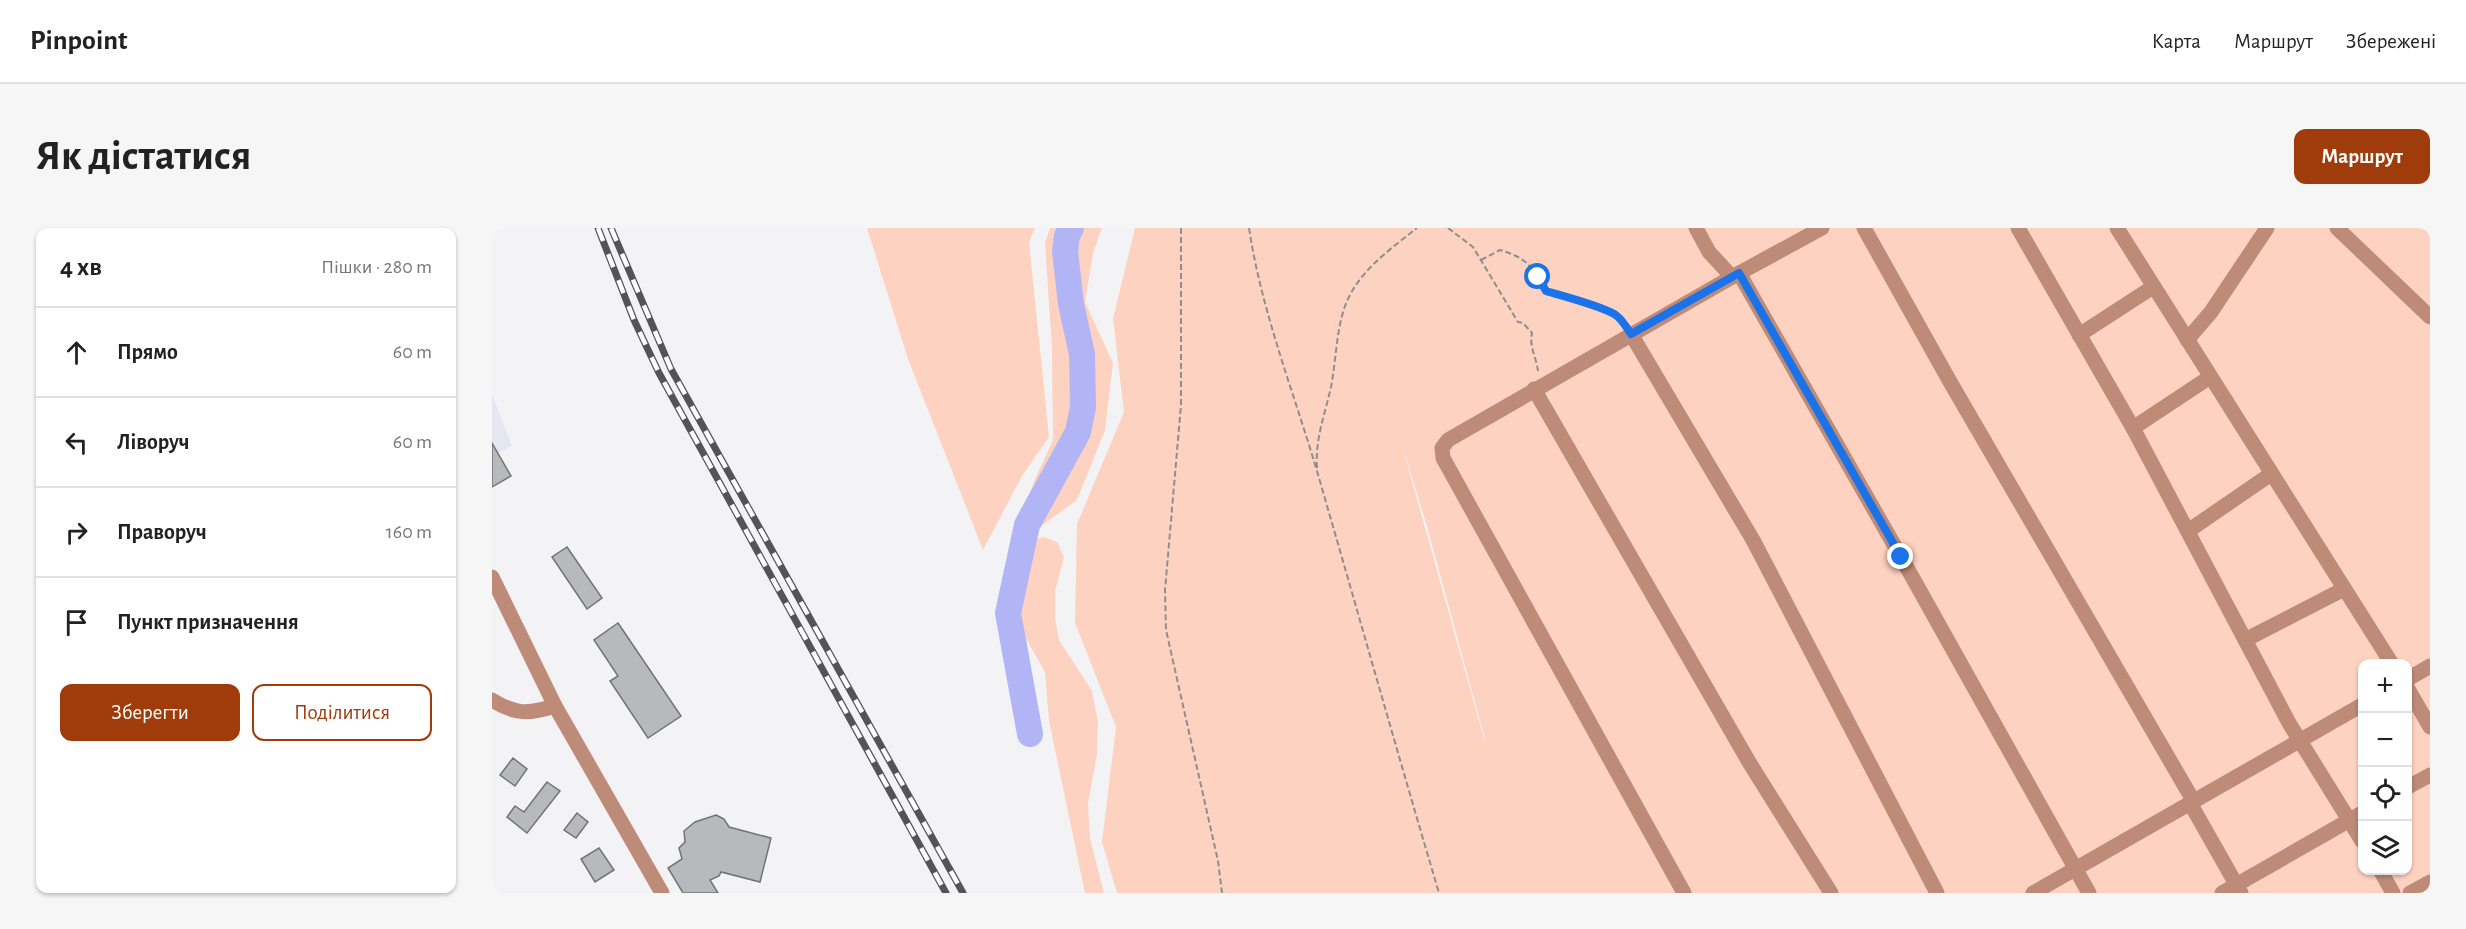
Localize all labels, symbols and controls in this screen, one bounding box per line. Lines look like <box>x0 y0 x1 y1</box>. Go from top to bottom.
text: Pinpoint <box>30 27 128 55</box>
text: Карта <box>2152 31 2201 52</box>
text: Маршрут <box>2234 31 2313 52</box>
text: Збережені <box>2346 31 2436 52</box>
button: Маршрут <box>2294 129 2430 184</box>
text: Як дістатися <box>36 135 251 177</box>
text: 4 хв <box>60 254 102 280</box>
text: Пішки · 280 m <box>321 257 432 277</box>
route start <box>1524 263 1550 289</box>
icon: ahead <box>60 336 93 369</box>
text: Прямо <box>117 341 178 363</box>
text: 60 m <box>393 342 432 362</box>
icon: left <box>60 426 93 459</box>
text: Ліворуч <box>117 431 190 453</box>
text: 60 m <box>393 432 432 452</box>
icon: right <box>60 516 93 549</box>
text: Праворуч <box>117 521 207 543</box>
text: 160 m <box>386 522 432 542</box>
route end <box>1887 543 1913 569</box>
icon: arrive <box>60 606 93 639</box>
text: Пункт призначення <box>117 611 299 633</box>
map controls <box>2358 659 2412 875</box>
button: + <box>2358 659 2412 713</box>
button: Зберегти <box>60 684 240 741</box>
button: Поділитися <box>252 684 432 741</box>
button: − <box>2358 713 2412 767</box>
button: locate <box>2358 767 2412 821</box>
button: layers <box>2358 821 2412 875</box>

